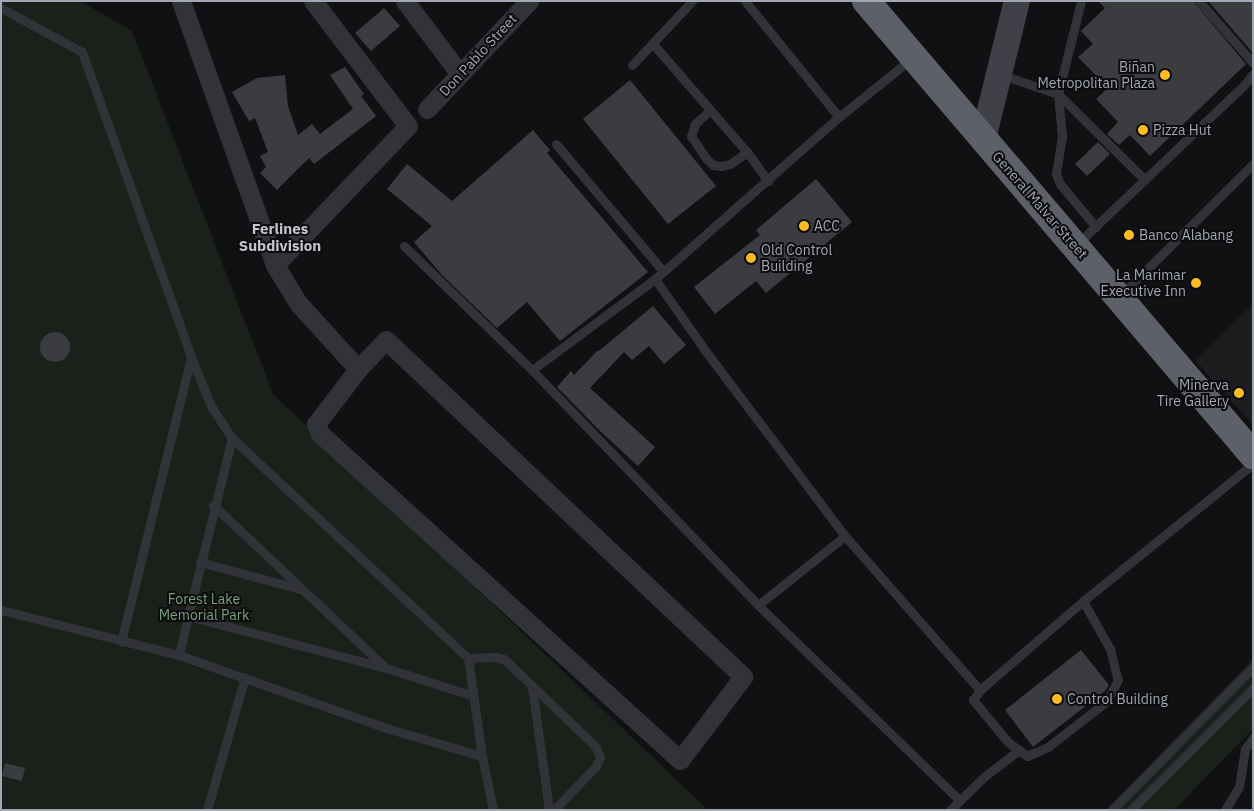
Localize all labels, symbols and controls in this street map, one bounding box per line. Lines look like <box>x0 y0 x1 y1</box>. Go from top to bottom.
street label: Don Pablo Street <box>436 11 520 99</box>
place label: Biñan Metropolitan Plaza <box>1037 59 1155 92</box>
marker: Biñan Metropolitan Plaza <box>1159 69 1171 81</box>
place label: Pizza Hut <box>1153 122 1212 138</box>
marker: Pizza Hut <box>1137 124 1149 136</box>
street label: General Malvar Street <box>989 148 1091 262</box>
place label: ACC <box>814 218 840 234</box>
district label: Ferlines Subdivision <box>239 219 321 254</box>
marker: ACC <box>798 220 810 232</box>
place label: Banco Alabang <box>1139 227 1233 243</box>
marker: Banco Alabang <box>1123 229 1135 241</box>
place label: Old Control Building <box>761 242 832 274</box>
marker: Old Control Building <box>745 252 757 264</box>
place label: La Marimar Executive Inn <box>1101 267 1186 300</box>
marker: La Marimar Executive Inn <box>1190 277 1202 289</box>
place label: Minerva Tire Gallery <box>1157 377 1229 410</box>
marker: Minerva Tire Gallery <box>1233 387 1245 399</box>
park label: Forest Lake Memorial Park <box>159 591 249 624</box>
place label: Control Building <box>1067 691 1168 707</box>
marker: Control Building <box>1051 693 1063 705</box>

